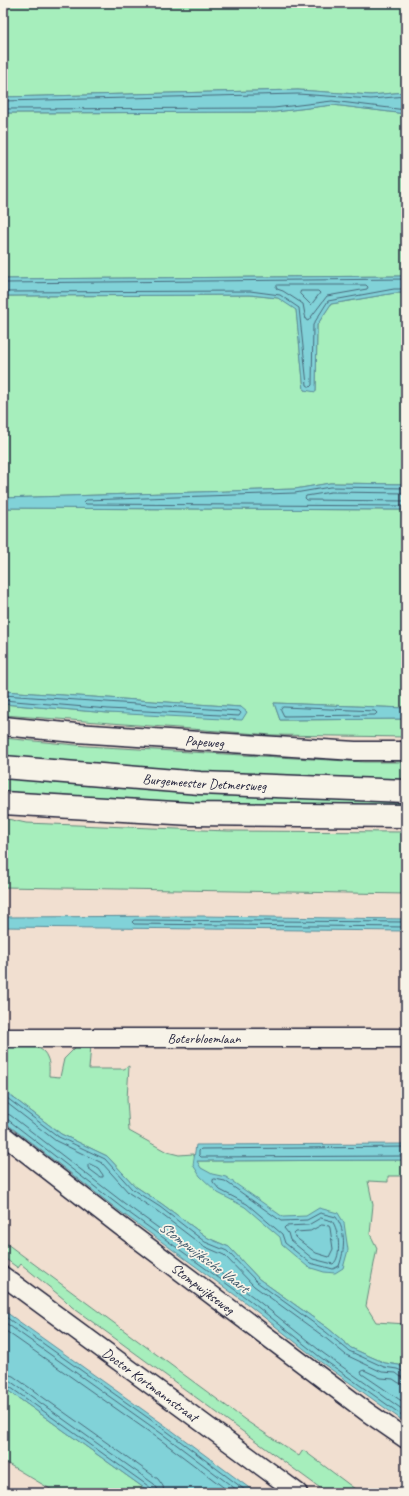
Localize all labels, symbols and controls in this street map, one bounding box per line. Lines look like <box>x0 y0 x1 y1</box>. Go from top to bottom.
street label: Papeweg <box>184 732 225 752</box>
street label: Burgemeester Detmersweg <box>142 770 267 795</box>
street label: Boterbloemlaan <box>167 1030 241 1047</box>
water label: Stompwijksche Vaart <box>155 1218 255 1299</box>
street label: Stompwijkseweg <box>168 1259 238 1319</box>
street label: Doctor Kortmannstraat <box>99 1344 203 1427</box>

